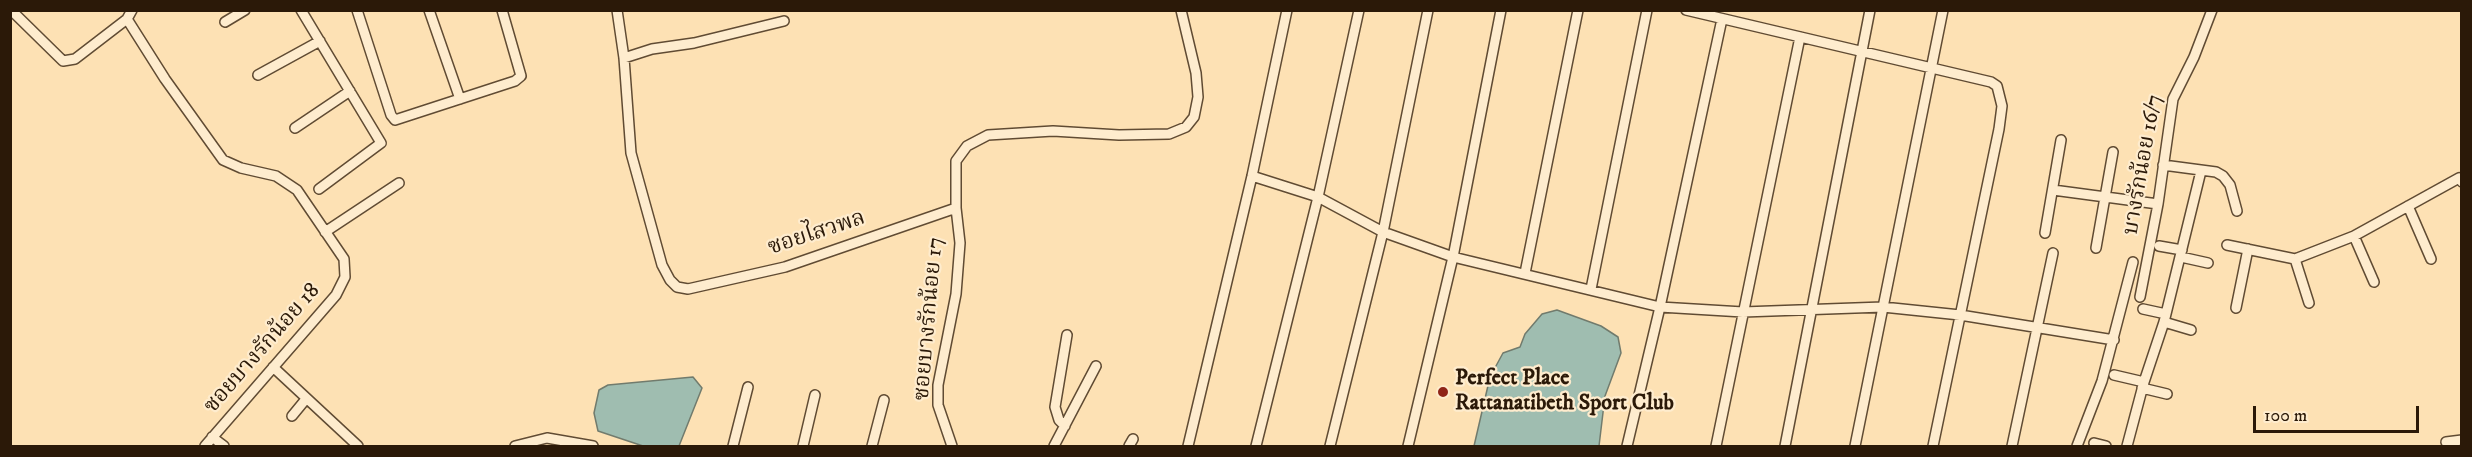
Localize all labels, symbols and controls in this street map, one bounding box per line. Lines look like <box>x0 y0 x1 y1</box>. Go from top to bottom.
street label: บางรักน้อย 16/7 <box>2119 93 2169 237</box>
street label: ซอยไสวพล <box>765 206 869 262</box>
street label: ซอยบางรักน้อย 17 <box>910 236 950 402</box>
street label: ซอยบางรักน้อย 18 <box>199 279 327 419</box>
place label: Perfect Place Rattanatibeth Sport Club <box>1455 366 1674 418</box>
marker: Perfect Place Rattanatibeth Sport Club <box>1436 385 1450 399</box>
scale bar <box>2256 394 2422 432</box>
text: 100 m <box>2264 405 2307 427</box>

